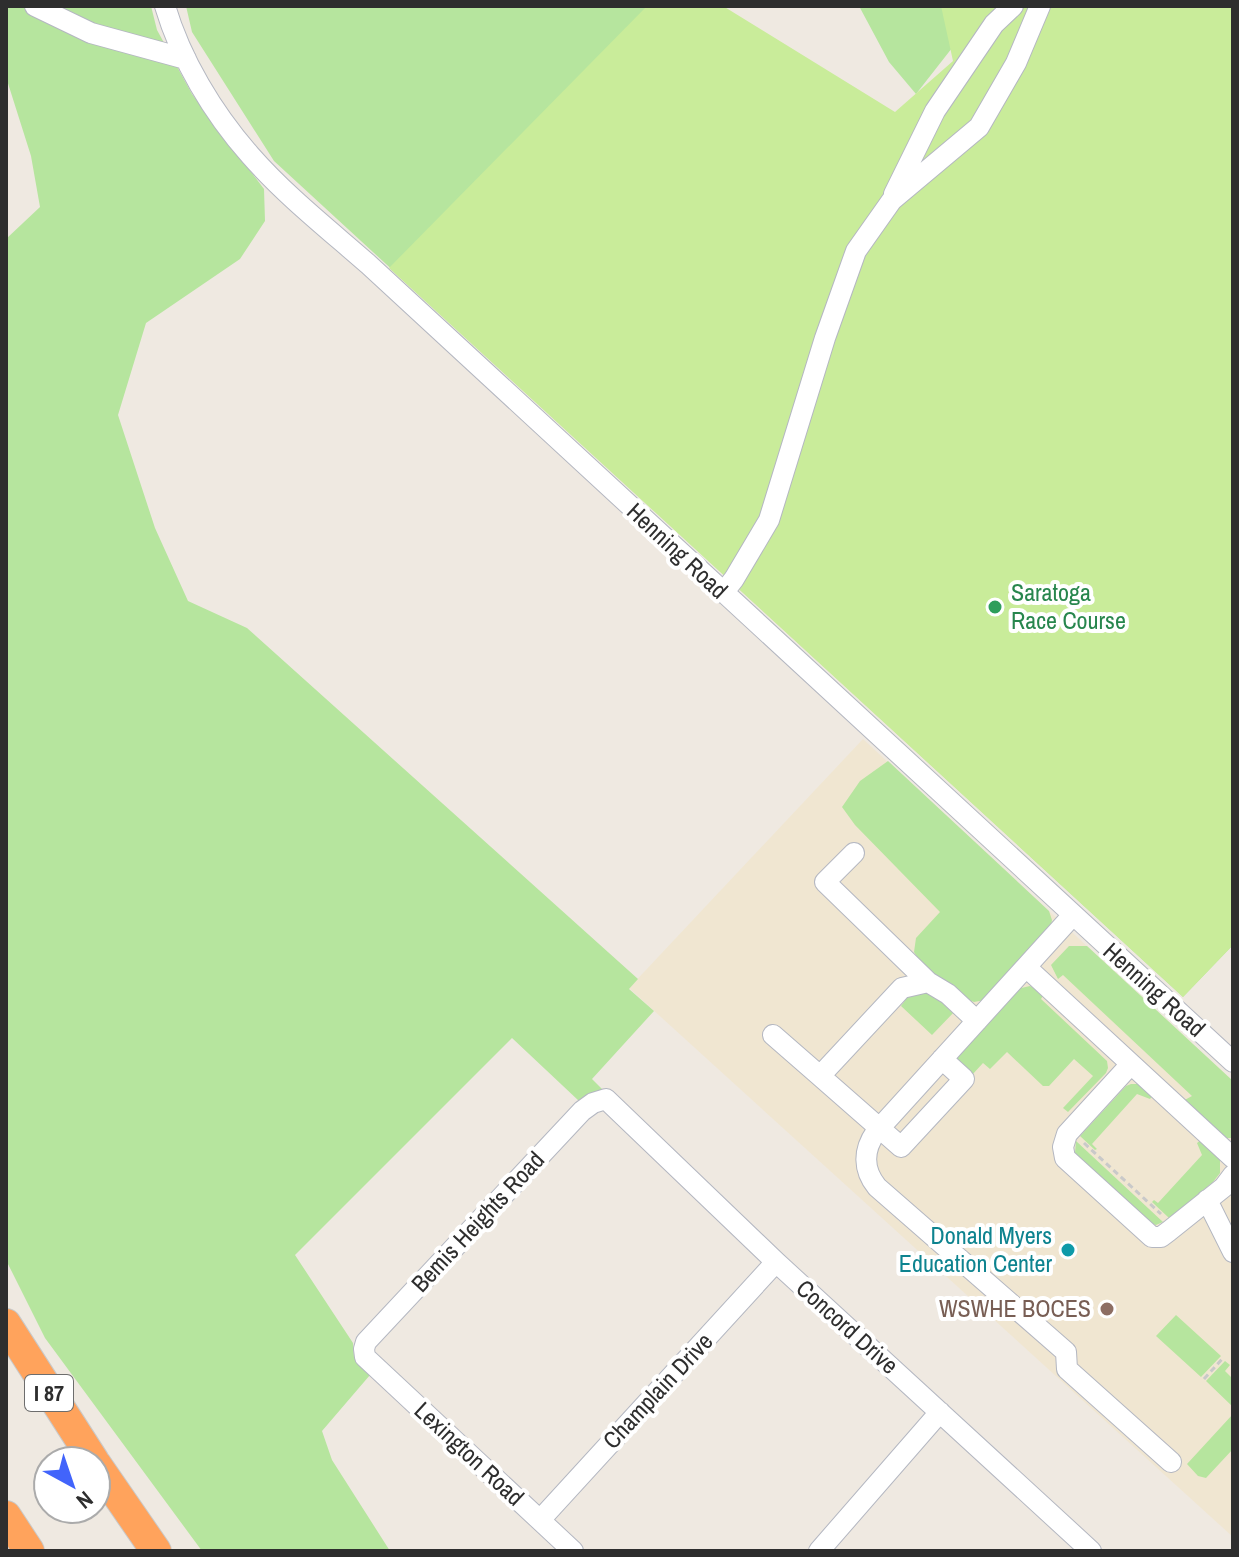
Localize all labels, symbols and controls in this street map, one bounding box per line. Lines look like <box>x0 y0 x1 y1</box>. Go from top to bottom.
street label: Henning Road <box>620 495 735 605</box>
place label: Saratoga Race Course <box>1011 576 1126 636</box>
marker: Saratoga Race Course <box>986 598 1004 616</box>
street label: Henning Road <box>1097 935 1213 1044</box>
street label: Bemis Heights Road <box>404 1144 551 1299</box>
place label: Donald Myers Education Center <box>899 1219 1052 1279</box>
marker: Donald Myers Education Center <box>1059 1241 1077 1259</box>
street label: Concord Drive <box>790 1272 906 1381</box>
place label: WSWHE BOCES <box>939 1292 1091 1324</box>
marker: WSWHE BOCES <box>1098 1300 1116 1318</box>
street label: Champlain Drive <box>595 1325 719 1455</box>
road number: I 87 <box>25 1375 73 1411</box>
street label: Lexington Road <box>408 1394 531 1512</box>
north arrow <box>32 1445 112 1525</box>
text: N <box>70 1485 99 1516</box>

